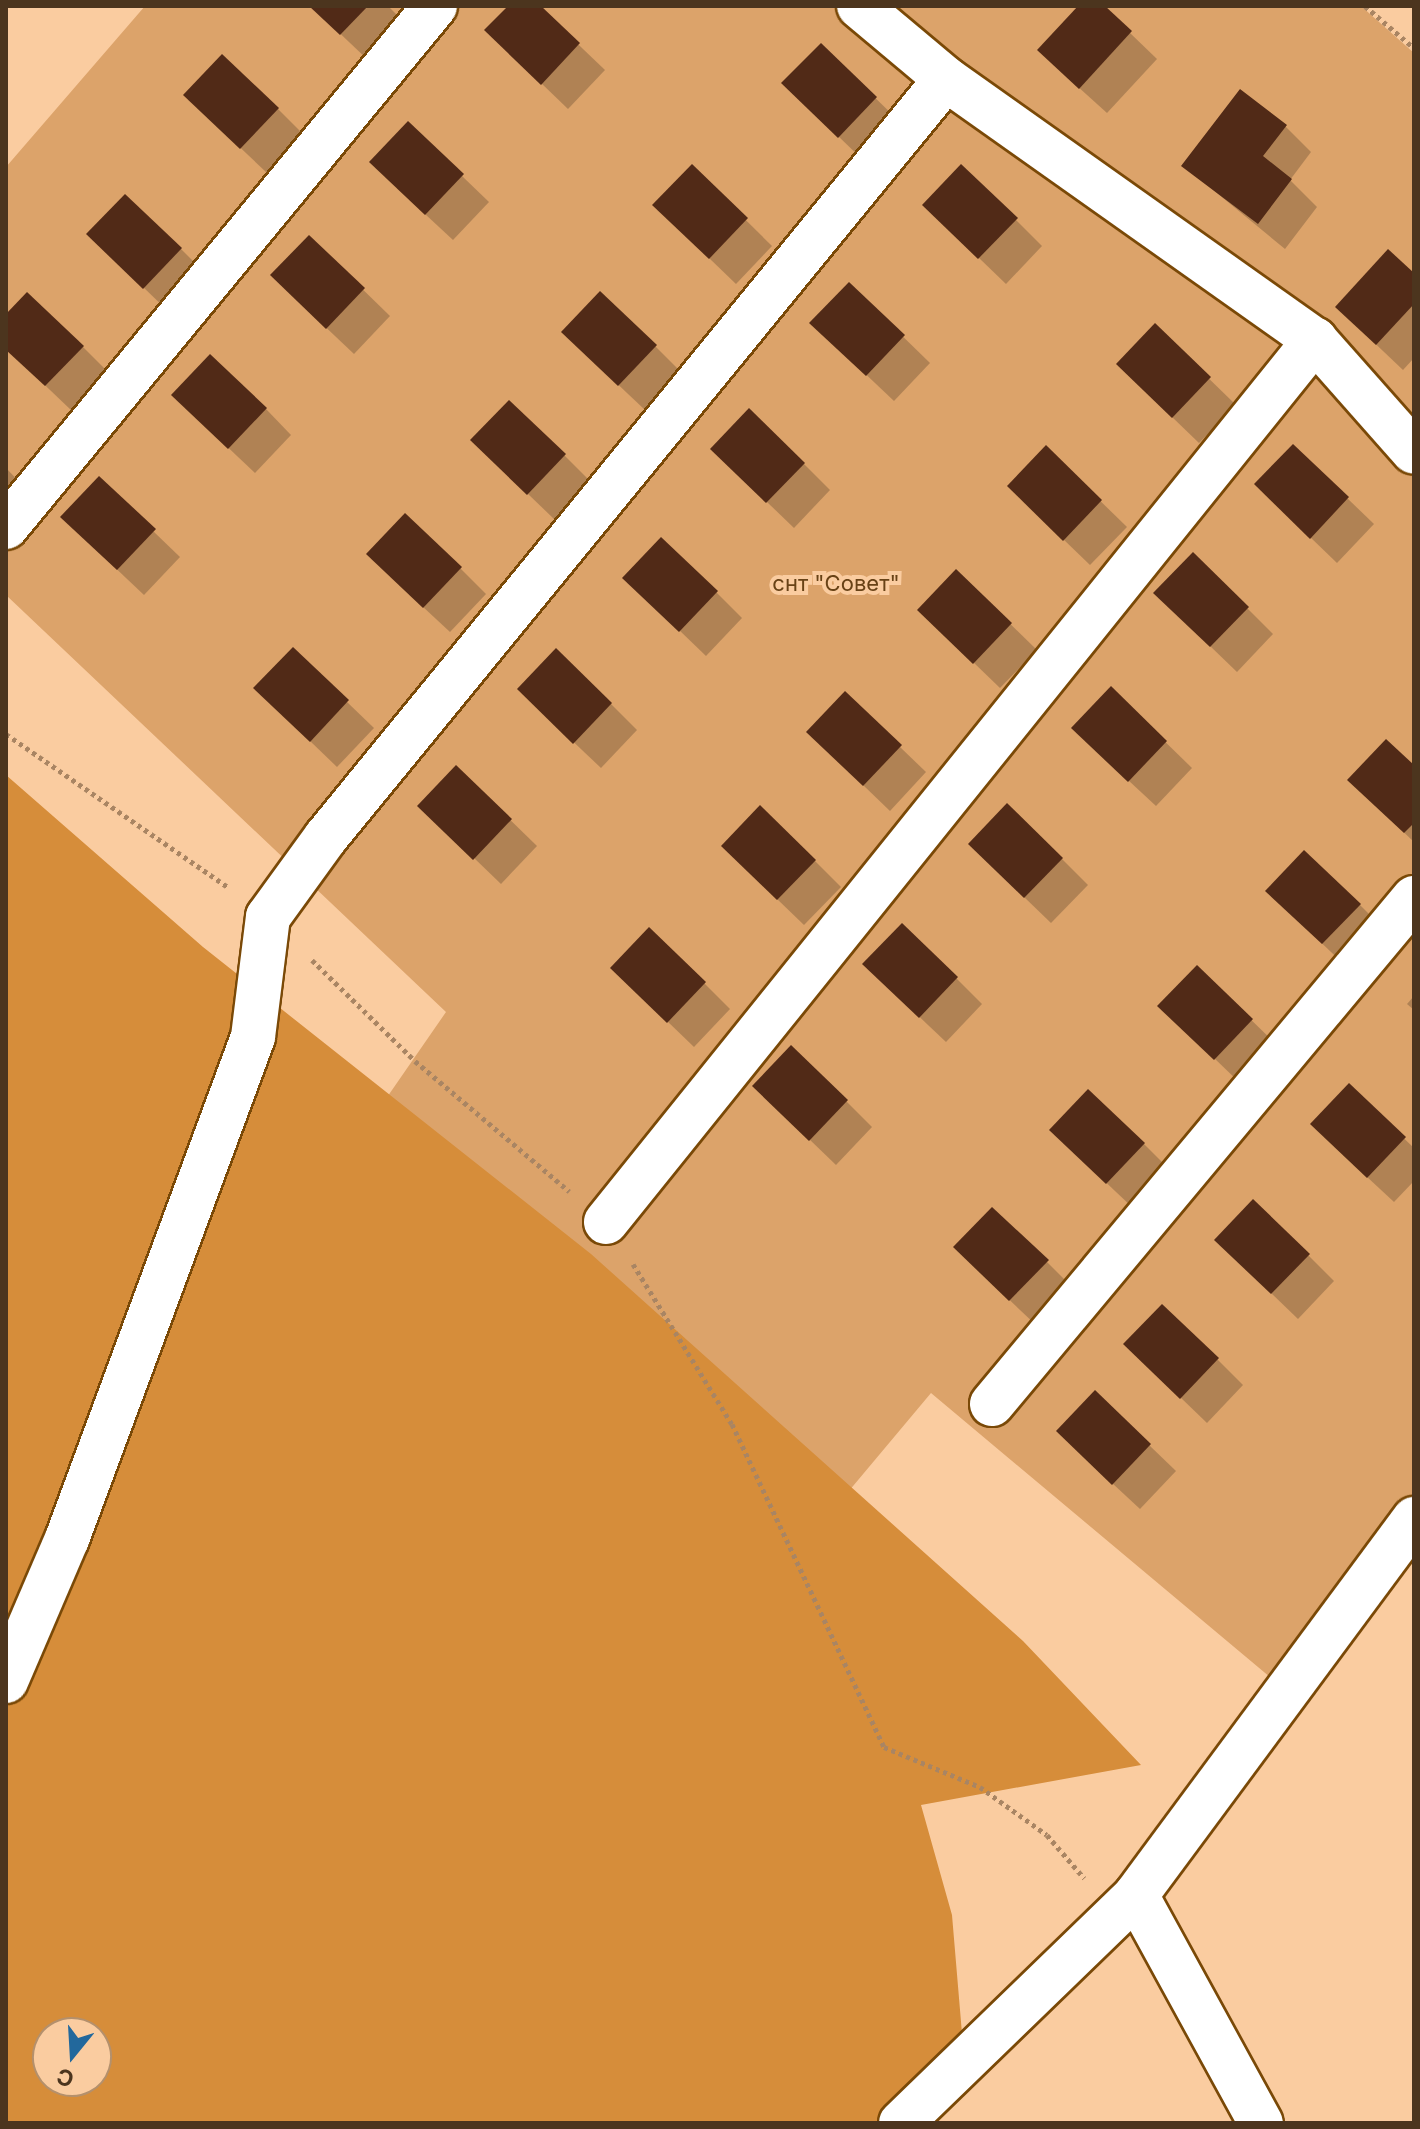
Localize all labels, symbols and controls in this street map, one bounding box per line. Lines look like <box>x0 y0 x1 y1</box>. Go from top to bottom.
park label: снт "Совет" <box>772 571 900 597</box>
north arrow <box>32 2017 112 2097</box>
text: С <box>53 2063 77 2093</box>

